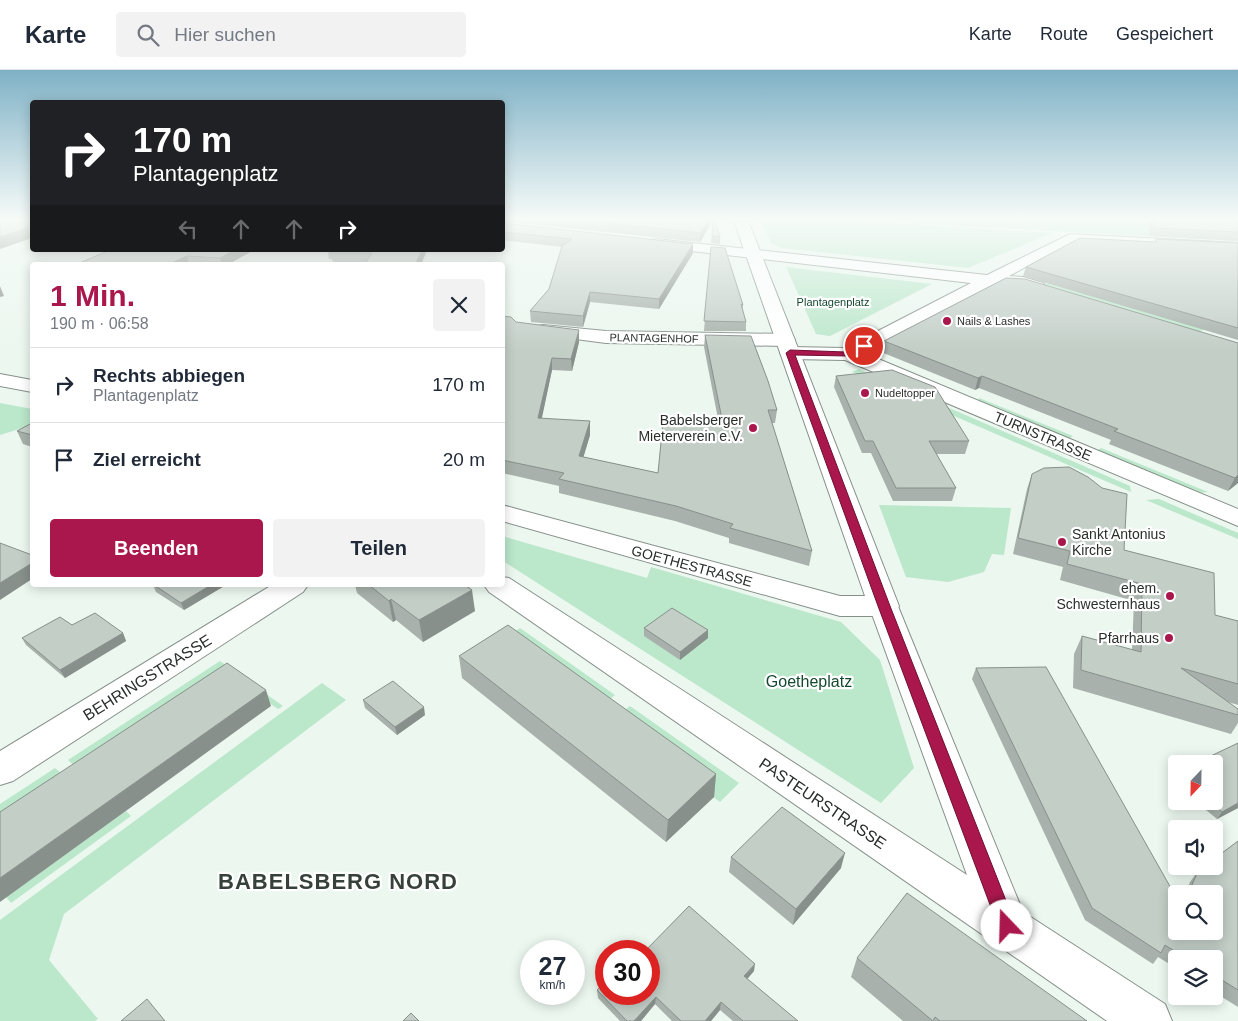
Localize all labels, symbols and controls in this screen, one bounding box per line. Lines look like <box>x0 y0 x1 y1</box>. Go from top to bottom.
search box <box>116 12 466 57</box>
text: Karte <box>25 21 86 48</box>
icon: search <box>134 21 162 49</box>
text: Hier suchen <box>174 24 276 45</box>
text: Karte <box>969 24 1012 44</box>
text: Route <box>1040 24 1088 44</box>
text: Gespeichert <box>1116 24 1213 44</box>
icon: right <box>50 120 115 185</box>
text: 170 m <box>133 120 232 159</box>
text: Plantagenplatz <box>133 161 279 186</box>
icon: left <box>174 215 202 243</box>
icon: ahead <box>227 215 255 243</box>
icon: ahead <box>280 215 308 243</box>
icon: right <box>333 215 361 243</box>
text: 1 Min. <box>50 279 135 312</box>
button: close <box>433 279 485 331</box>
park label: Plantagenplatz <box>797 296 869 308</box>
text: 190 m · 06:58 <box>50 315 149 332</box>
marker: Nails & Lashes <box>941 315 953 327</box>
place label: Nails & Lashes <box>957 315 1031 327</box>
pin <box>843 325 885 367</box>
street label: PLANTAGENHOF <box>609 331 699 345</box>
icon: arrive <box>850 332 878 360</box>
text: Rechts abbiegen <box>93 365 245 386</box>
icon: right <box>50 371 78 399</box>
text: 170 m <box>432 374 485 395</box>
text: Plantagenplatz <box>93 387 199 404</box>
marker: Nudeltopper <box>859 387 871 399</box>
place label: Nudeltopper <box>875 387 935 399</box>
street label: TURNSTRASSE <box>992 408 1094 464</box>
place label: Babelsberger Mieterverein e.V. <box>638 412 743 444</box>
marker: Babelsberger Mieterverein e.V. <box>747 422 759 434</box>
icon: arrive <box>50 446 78 474</box>
text: Ziel erreicht <box>93 449 201 470</box>
text: 20 m <box>443 449 485 470</box>
button: Beenden <box>50 519 263 577</box>
button: Teilen <box>273 519 485 577</box>
place label: Sankt Antonius Kirche <box>1072 526 1165 558</box>
marker: Sankt Antonius Kirche <box>1056 536 1068 548</box>
street label: GOETHESTRASSE <box>630 542 754 590</box>
place label: ehem. Schwesternhaus <box>1056 580 1160 612</box>
marker: ehem. Schwesternhaus <box>1164 590 1176 602</box>
place label: Pfarrhaus <box>1098 630 1159 646</box>
street label: BEHRINGSTRASSE <box>80 631 214 724</box>
marker: Pfarrhaus <box>1163 632 1175 644</box>
park label: Goetheplatz <box>766 673 852 690</box>
street label: PASTEURSTRASSE <box>756 755 889 852</box>
north arrow <box>1168 755 1222 810</box>
map controls <box>1168 755 1223 1005</box>
button: sound <box>1168 820 1223 875</box>
district label: BABELSBERG NORD <box>218 869 458 894</box>
button: search <box>1168 885 1223 940</box>
position arrow <box>980 899 1032 951</box>
speed limit sign: 30 <box>595 940 660 1005</box>
button: layers <box>1168 950 1223 1005</box>
text: 27 <box>539 952 566 980</box>
text: km/h <box>539 978 566 992</box>

